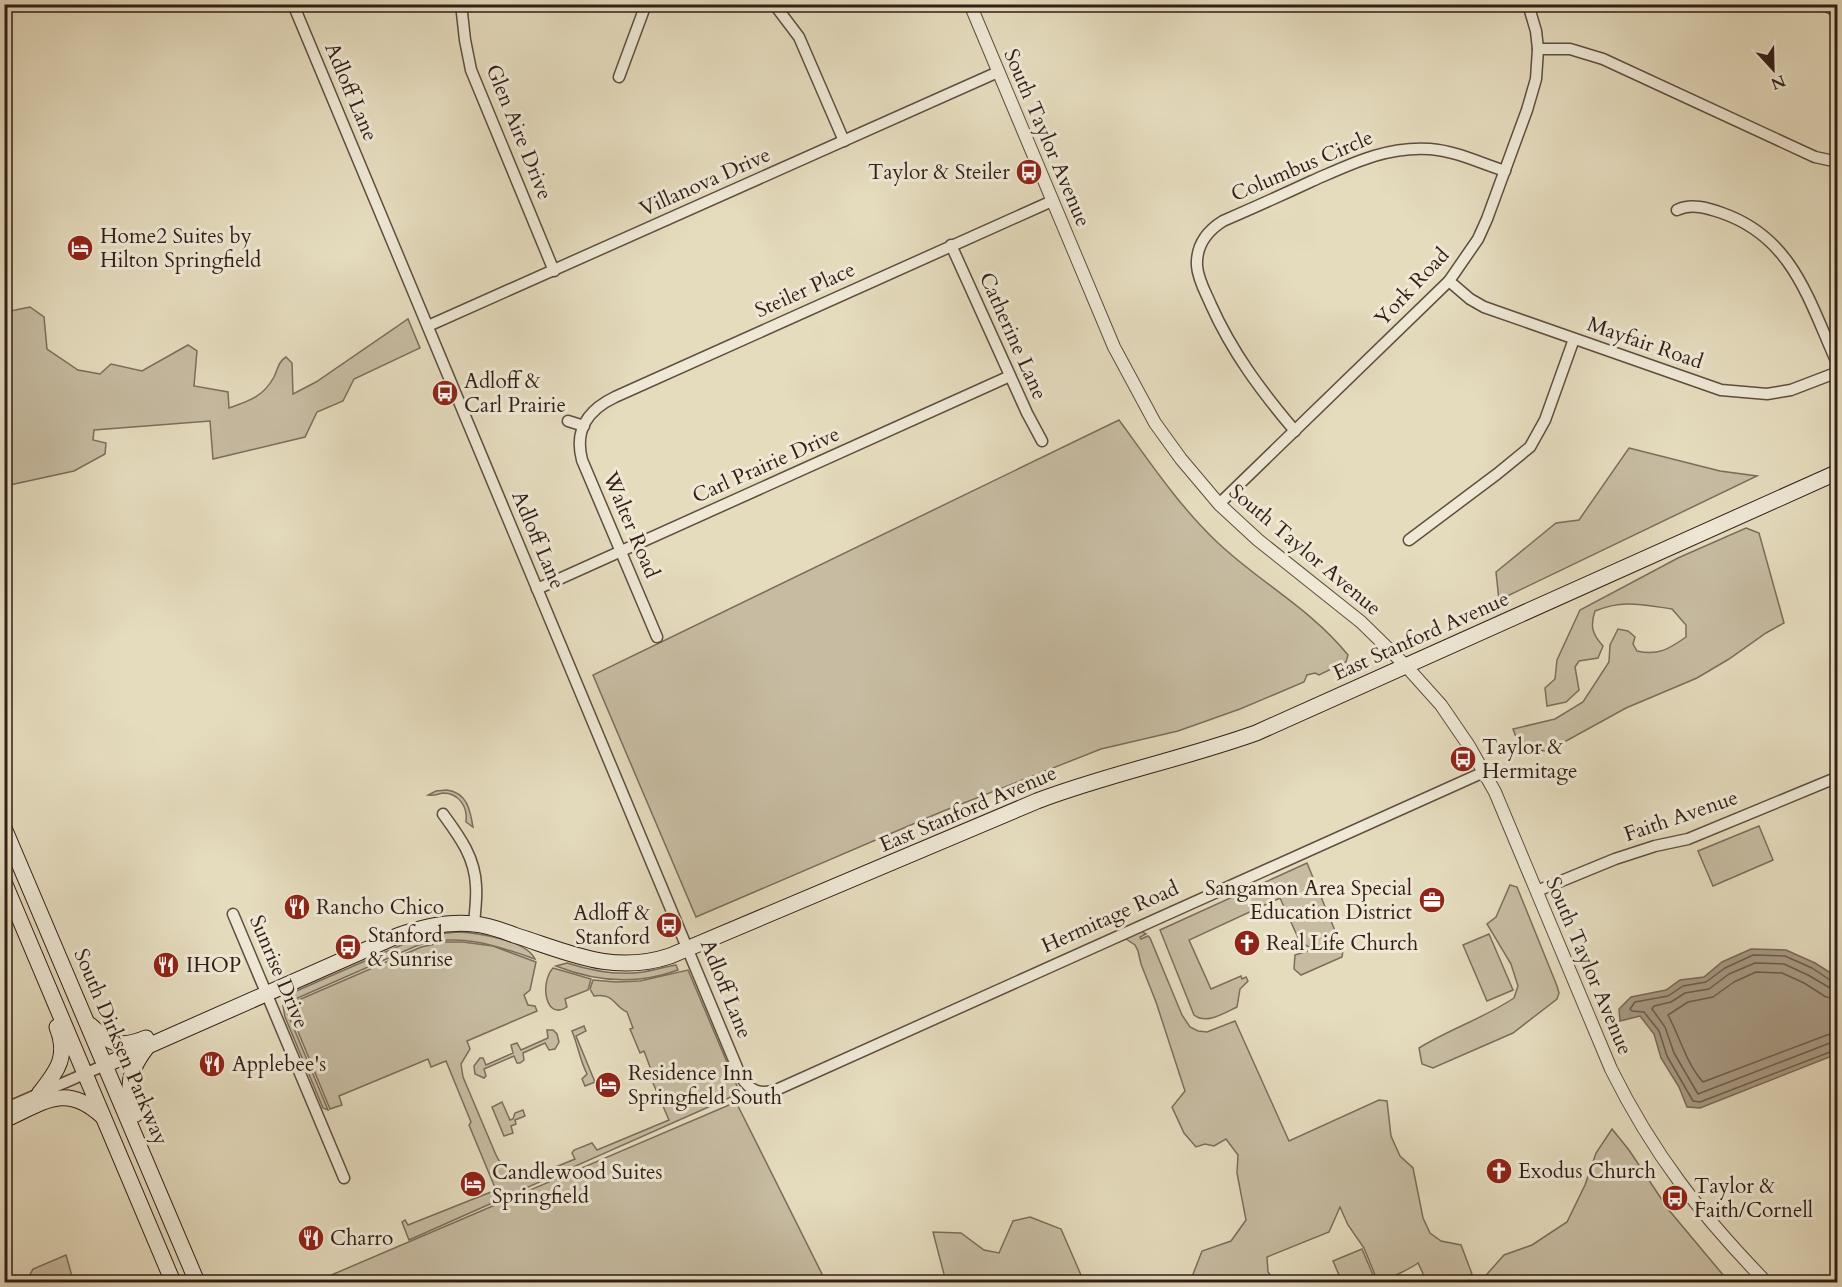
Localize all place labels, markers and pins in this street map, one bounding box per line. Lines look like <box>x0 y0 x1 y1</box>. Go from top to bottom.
bus stop icon: Taylor & Steiler <box>1014 157 1044 187</box>
place label: Taylor & Steiler <box>868 158 1010 187</box>
place label: Home2 Suites by Hilton Springfield <box>100 222 261 275</box>
hotel icon: Home2 Suites by Hilton Springfield <box>65 233 95 263</box>
place label: Adloff & Carl Prairie <box>464 367 566 420</box>
bus stop icon: Adloff & Carl Prairie <box>430 378 460 408</box>
place label: Taylor & Hermitage <box>1482 733 1577 786</box>
bus stop icon: Taylor & Hermitage <box>1448 744 1478 774</box>
place label: Sangamon Area Special Education District <box>1205 874 1412 927</box>
office icon: Sangamon Area Special Education District <box>1417 885 1447 915</box>
restaurant icon: Rancho Chico <box>282 892 312 922</box>
place label: Rancho Chico <box>316 893 444 922</box>
place label: Adloff & Stanford <box>573 899 650 952</box>
bus stop icon: Adloff & Stanford <box>654 910 684 940</box>
place label: Stanford & Sunrise <box>368 921 453 974</box>
church icon: Real Life Church <box>1232 928 1262 958</box>
place label: Real Life Church <box>1266 929 1419 958</box>
bus stop icon: Stanford & Sunrise <box>333 932 363 962</box>
restaurant icon: IHOP <box>151 950 181 980</box>
place label: IHOP <box>186 951 241 980</box>
restaurant icon: Applebee's <box>197 1049 227 1079</box>
place label: Applebee's <box>232 1050 326 1079</box>
place label: Residence Inn Springfield South <box>628 1059 783 1112</box>
hotel icon: Residence Inn Springfield South <box>593 1070 623 1100</box>
church icon: Exodus Church <box>1484 1156 1514 1186</box>
place label: Exodus Church <box>1518 1157 1656 1186</box>
place label: Candlewood Suites Springfield <box>492 1158 663 1211</box>
hotel icon: Candlewood Suites Springfield <box>458 1169 488 1199</box>
place label: Taylor & Faith/Cornell <box>1694 1172 1813 1225</box>
bus stop icon: Taylor & Faith/Cornell <box>1660 1183 1690 1213</box>
restaurant icon: Charro <box>296 1223 326 1253</box>
place label: Charro <box>330 1224 393 1253</box>

